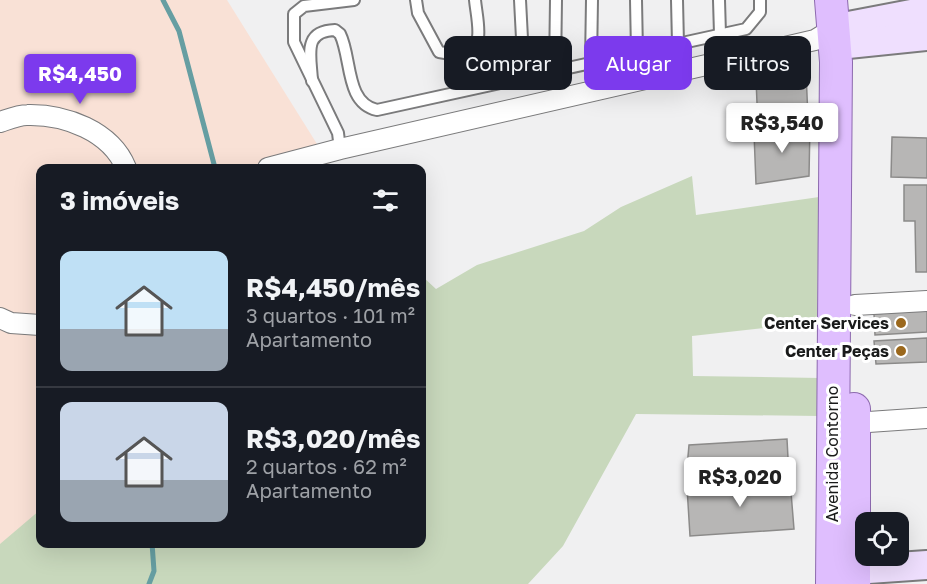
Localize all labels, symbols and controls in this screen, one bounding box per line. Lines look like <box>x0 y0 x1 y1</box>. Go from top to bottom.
chip: Comprar <box>444 36 572 90</box>
chip: Alugar <box>584 36 692 90</box>
chip: Filtros <box>704 36 811 90</box>
pin: R$4,450 <box>25 54 135 105</box>
text: R$4,450 <box>38 61 122 85</box>
pin: R$3,540 <box>727 103 837 154</box>
text: R$3,540 <box>740 110 824 134</box>
icon: filters <box>369 184 402 217</box>
text: 3 imóveis <box>60 185 179 216</box>
text: R$4,450/mês <box>246 272 420 303</box>
icon: home <box>108 275 180 347</box>
text: 3 quartos · 101 m² <box>246 303 415 327</box>
place label: Center Services <box>764 313 889 333</box>
marker: Center Services <box>894 316 908 330</box>
text: Apartamento <box>246 327 372 351</box>
place label: Center Peças <box>785 341 889 361</box>
marker: Center Peças <box>894 344 908 358</box>
street label: Avenida Contorno <box>822 386 842 522</box>
text: R$3,020/mês <box>246 423 420 454</box>
icon: home <box>108 426 180 498</box>
text: 2 quartos · 62 m² <box>246 454 407 478</box>
pin: R$3,020 <box>685 457 795 508</box>
text: R$3,020 <box>698 464 782 488</box>
text: Apartamento <box>246 478 372 502</box>
map controls <box>855 512 909 566</box>
button: locate <box>855 512 909 566</box>

